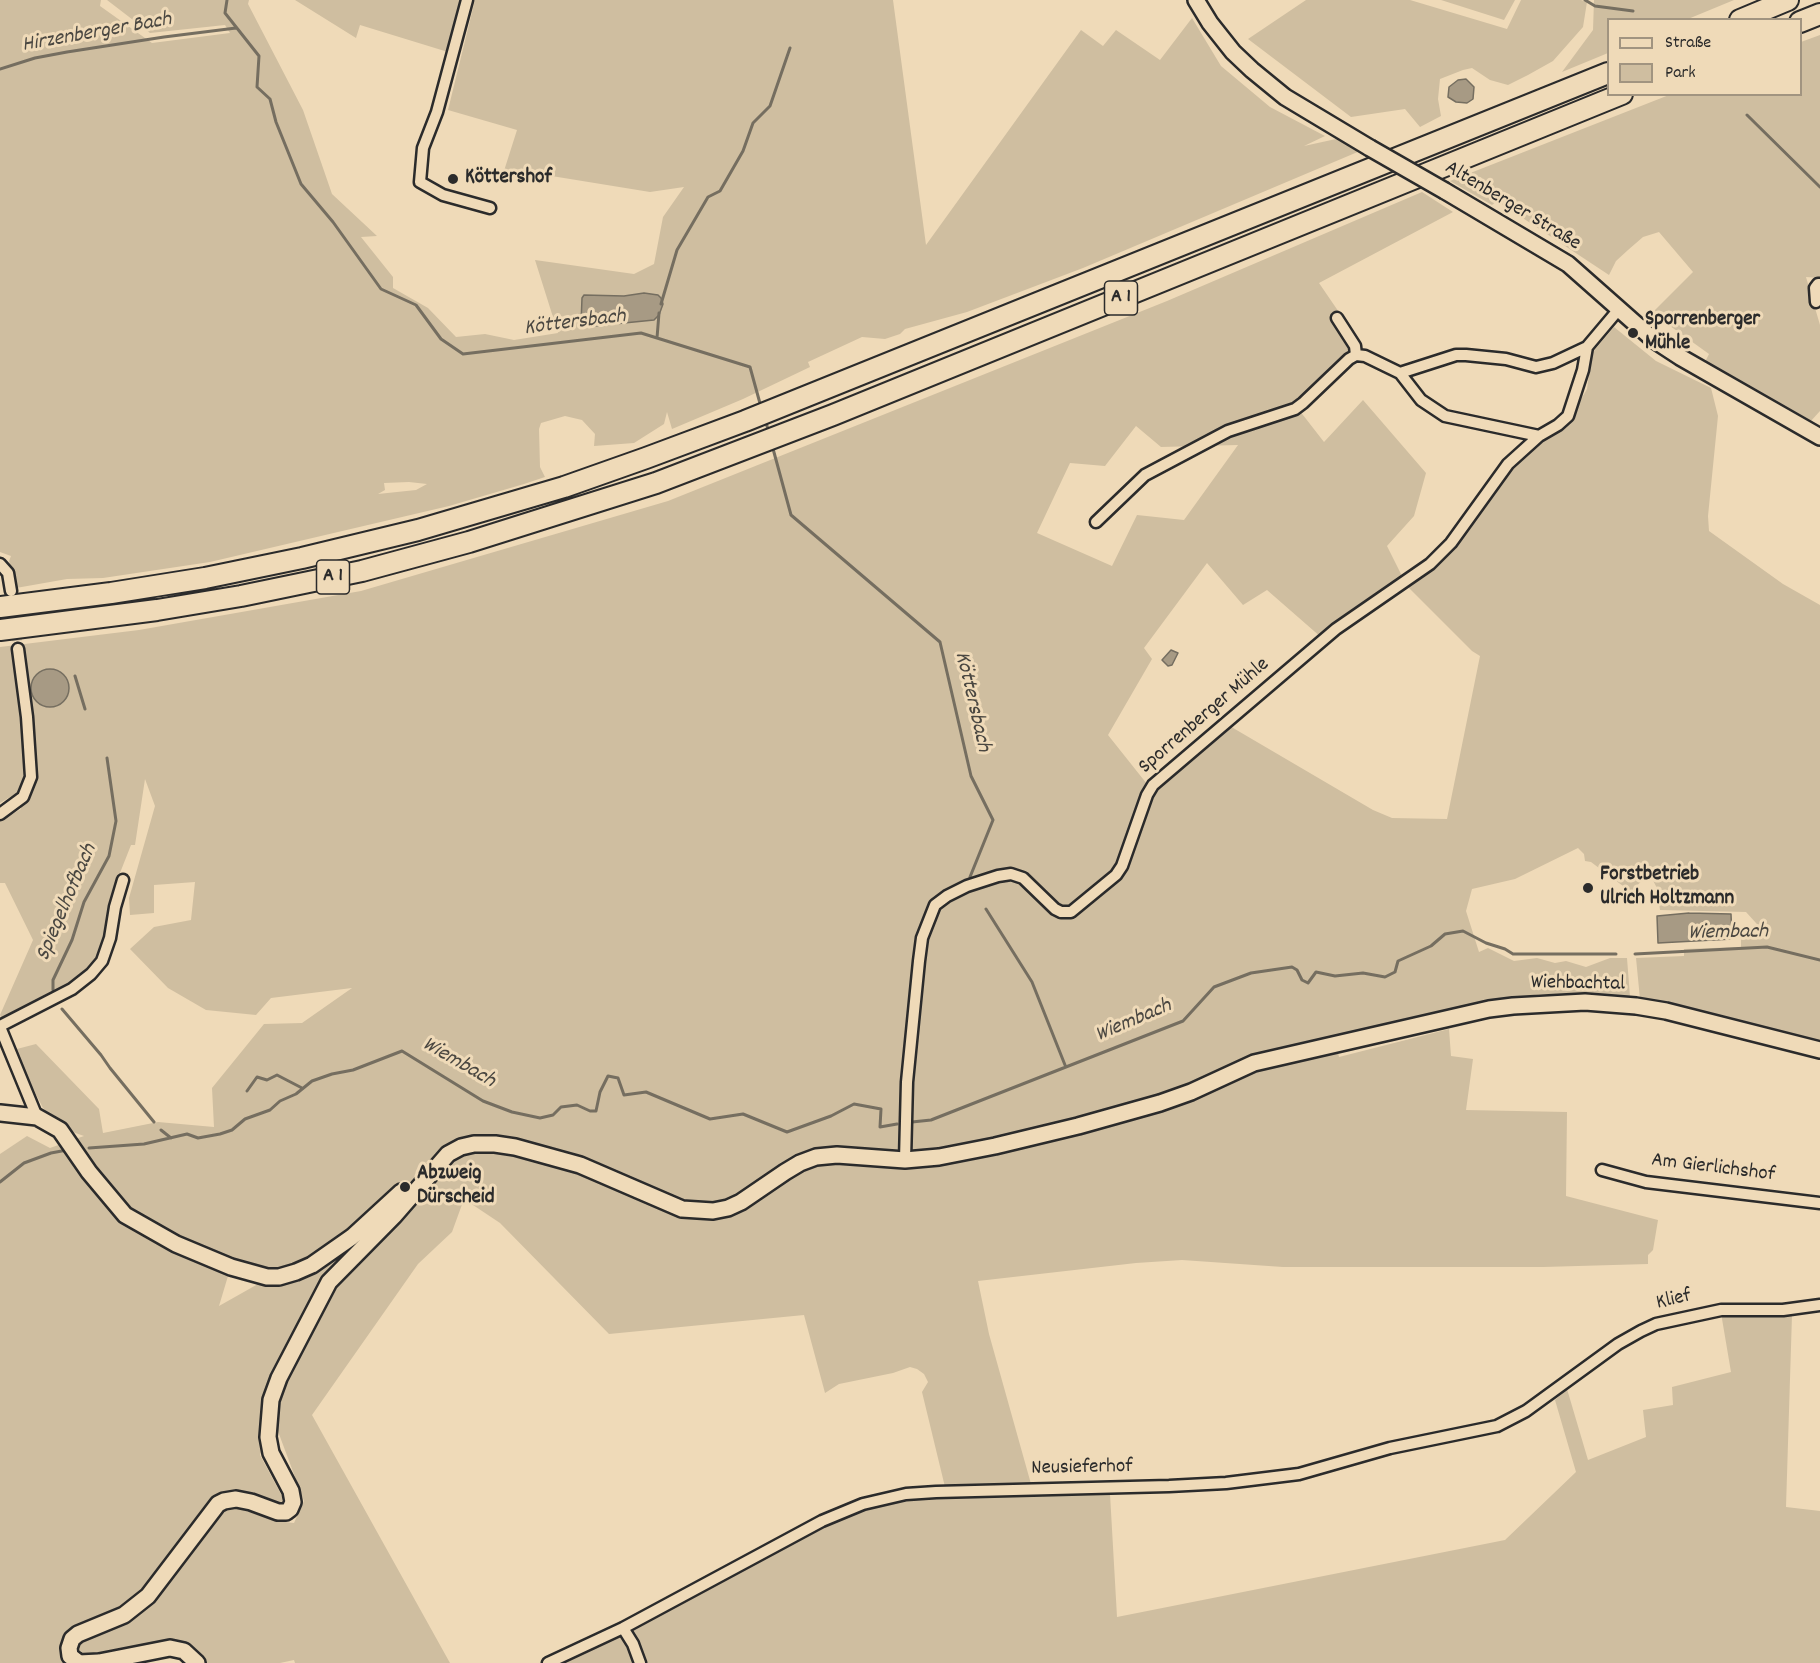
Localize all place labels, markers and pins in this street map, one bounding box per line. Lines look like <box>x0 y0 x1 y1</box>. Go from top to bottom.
place label: Köttershof <box>465 166 552 192</box>
marker: Köttershof <box>446 172 460 186</box>
place label: Sporrenberger Mühle <box>1645 308 1760 358</box>
marker: Sporrenberger Mühle <box>1626 326 1640 340</box>
place label: Forstbetrieb Ulrich Holtzmann <box>1600 863 1734 913</box>
marker: Forstbetrieb Ulrich Holtzmann <box>1581 881 1595 895</box>
place label: Abzweig Dürscheid <box>417 1162 495 1212</box>
marker: Abzweig Dürscheid <box>398 1180 412 1194</box>

